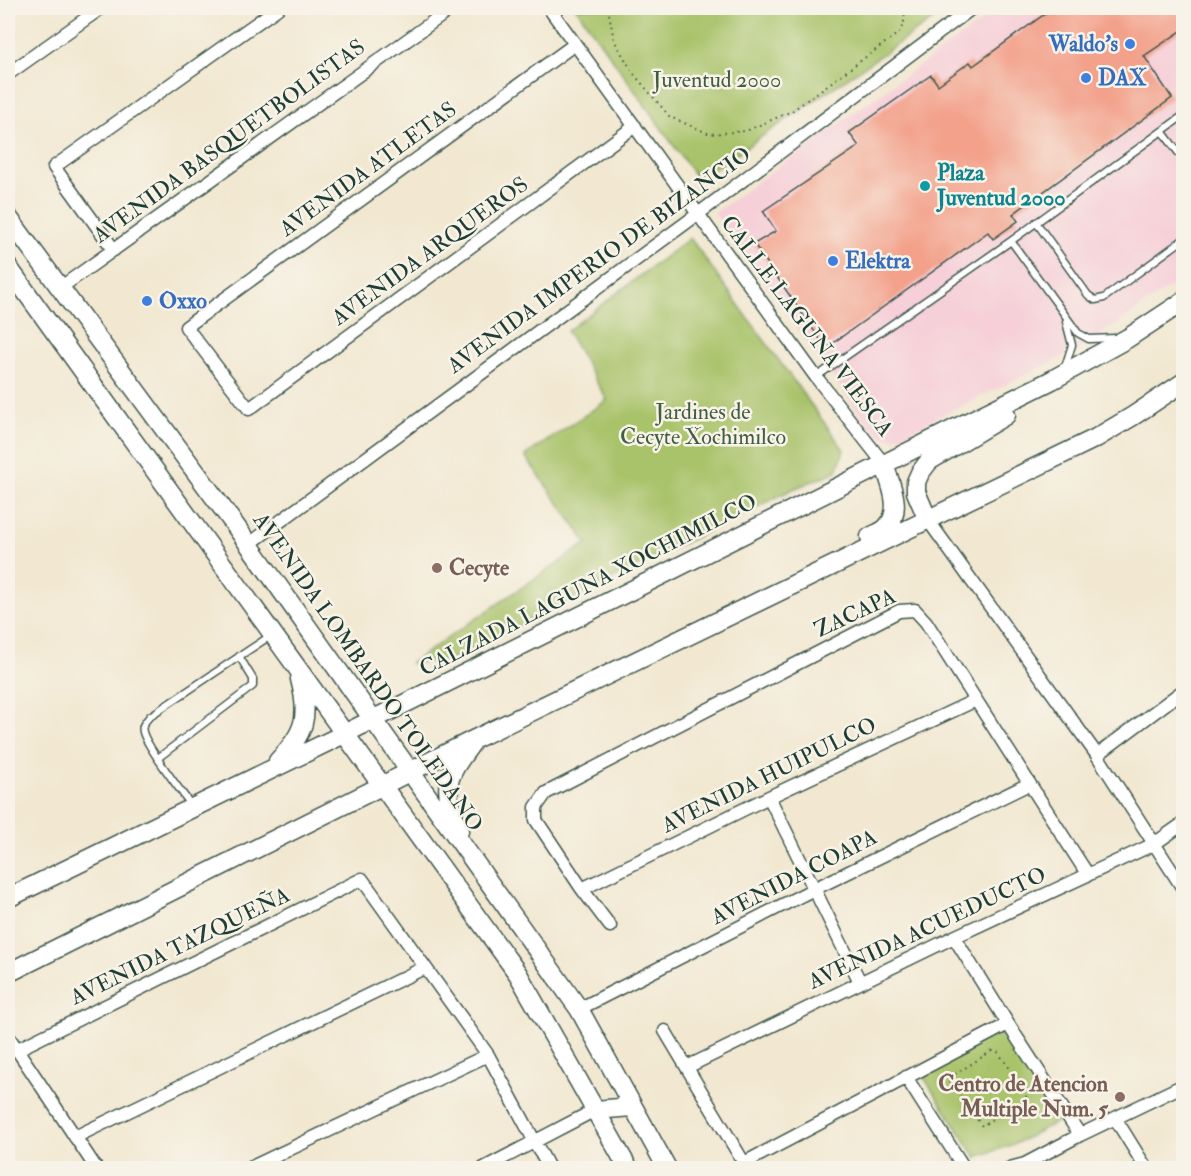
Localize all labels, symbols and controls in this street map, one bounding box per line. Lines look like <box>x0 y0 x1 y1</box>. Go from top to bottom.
place label: Waldo's <box>1048 30 1118 58</box>
street label: AVENIDA BASQUETBOLISTAS <box>87 33 371 250</box>
marker: Waldo's <box>1123 37 1137 51</box>
place label: DAX <box>1098 64 1147 92</box>
park label: Juventud 2000 <box>652 66 781 94</box>
marker: DAX <box>1079 71 1093 85</box>
street label: AVENIDA ATLETAS <box>273 95 462 243</box>
street label: AVENIDA IMPERIO DE BIZANCIO <box>441 140 756 380</box>
place label: Plaza Juventud 2000 <box>936 159 1066 213</box>
street label: AVENIDA ARQUEROS <box>325 170 534 332</box>
marker: Plaza Juventud 2000 <box>918 179 932 193</box>
street label: CALLE LAGUNA VIESCA <box>715 210 899 442</box>
place label: Elektra <box>845 247 911 275</box>
marker: Elektra <box>826 254 840 268</box>
place label: Oxxo <box>159 287 207 315</box>
marker: Oxxo <box>140 294 154 308</box>
park label: Jardines de Cecyte Xochimilco <box>620 398 786 451</box>
street label: CALZADA LAGUNA XOCHIMILCO <box>415 487 761 683</box>
street label: AVENIDA LOMBARDO TOLEDANO <box>246 506 489 837</box>
place label: Cecyte <box>449 554 510 583</box>
marker: Cecyte <box>430 561 444 575</box>
street label: ZACAPA <box>810 582 900 644</box>
street label: AVENIDA HUIPULCO <box>656 711 881 840</box>
street label: AVENIDA COAPA <box>705 823 882 931</box>
street label: AVENIDA ACUEDUCTO <box>803 861 1050 996</box>
street label: AVENIDA TAZQUEÑA <box>64 880 294 1012</box>
place label: Centro de Atencion Multiple Num. 5 <box>938 1070 1109 1124</box>
marker: Centro de Atencion Multiple Num. 5 <box>1113 1090 1127 1104</box>

